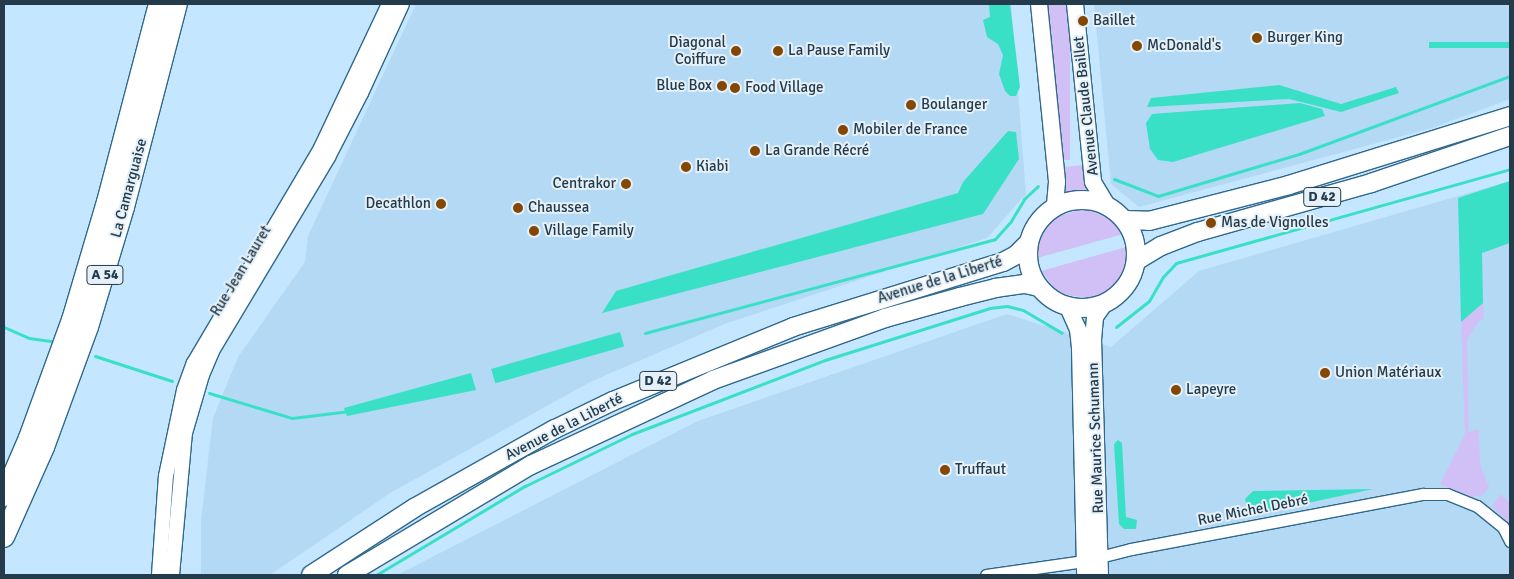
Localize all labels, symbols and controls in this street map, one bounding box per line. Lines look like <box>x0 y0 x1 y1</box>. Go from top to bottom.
place label: Baillet <box>1093 12 1135 30</box>
marker: Baillet <box>1077 15 1089 27</box>
place label: Burger King <box>1267 29 1343 47</box>
marker: Burger King <box>1251 32 1263 44</box>
place label: Diagonal Coiffure <box>669 33 726 68</box>
street label: Avenue Claude Baillet <box>1070 35 1102 177</box>
place label: McDonald's <box>1147 37 1221 55</box>
marker: McDonald's <box>1131 40 1143 52</box>
place label: La Pause Family <box>788 42 890 60</box>
marker: Diagonal Coiffure <box>730 45 742 57</box>
marker: La Pause Family <box>772 45 784 57</box>
place label: Blue Box <box>656 77 712 95</box>
place label: Food Village <box>745 79 824 97</box>
marker: Blue Box <box>716 80 728 92</box>
marker: Food Village <box>729 82 741 94</box>
place label: Boulanger <box>921 96 987 114</box>
marker: Boulanger <box>905 99 917 111</box>
place label: Mobiler de France <box>853 121 967 139</box>
marker: Mobiler de France <box>837 124 849 136</box>
street label: La Camarguaise <box>107 136 151 240</box>
place label: La Grande Récré <box>765 142 869 160</box>
marker: La Grande Récré <box>749 145 761 157</box>
place label: Kiabi <box>696 158 729 176</box>
marker: Kiabi <box>680 161 692 173</box>
place label: Centrakor <box>553 175 616 193</box>
marker: Centrakor <box>620 178 632 190</box>
road number: D 42 <box>1302 186 1342 208</box>
place label: Decathlon <box>366 195 431 213</box>
marker: Decathlon <box>435 198 447 210</box>
place label: Chaussea <box>528 199 589 217</box>
marker: Chaussea <box>512 202 524 214</box>
place label: Mas de Vignolles <box>1221 214 1328 232</box>
marker: Mas de Vignolles <box>1205 217 1217 229</box>
street label: Rue Jean Lauret <box>207 222 275 320</box>
place label: Village Family <box>544 222 634 240</box>
marker: Village Family <box>528 225 540 237</box>
street label: Avenue de la Liberté <box>875 252 1005 308</box>
road number: A 54 <box>86 264 124 286</box>
street label: Rue Maurice Schumann <box>1084 362 1108 514</box>
place label: Union Matériaux <box>1335 364 1441 382</box>
marker: Union Matériaux <box>1319 367 1331 379</box>
road number: D 42 <box>638 370 678 392</box>
place label: Lapeyre <box>1186 381 1236 399</box>
marker: Lapeyre <box>1170 384 1182 396</box>
street label: Avenue de la Liberté <box>502 390 626 464</box>
place label: Truffaut <box>955 461 1006 479</box>
marker: Truffaut <box>939 464 951 476</box>
street label: Rue Michel Debré <box>1196 490 1310 530</box>

